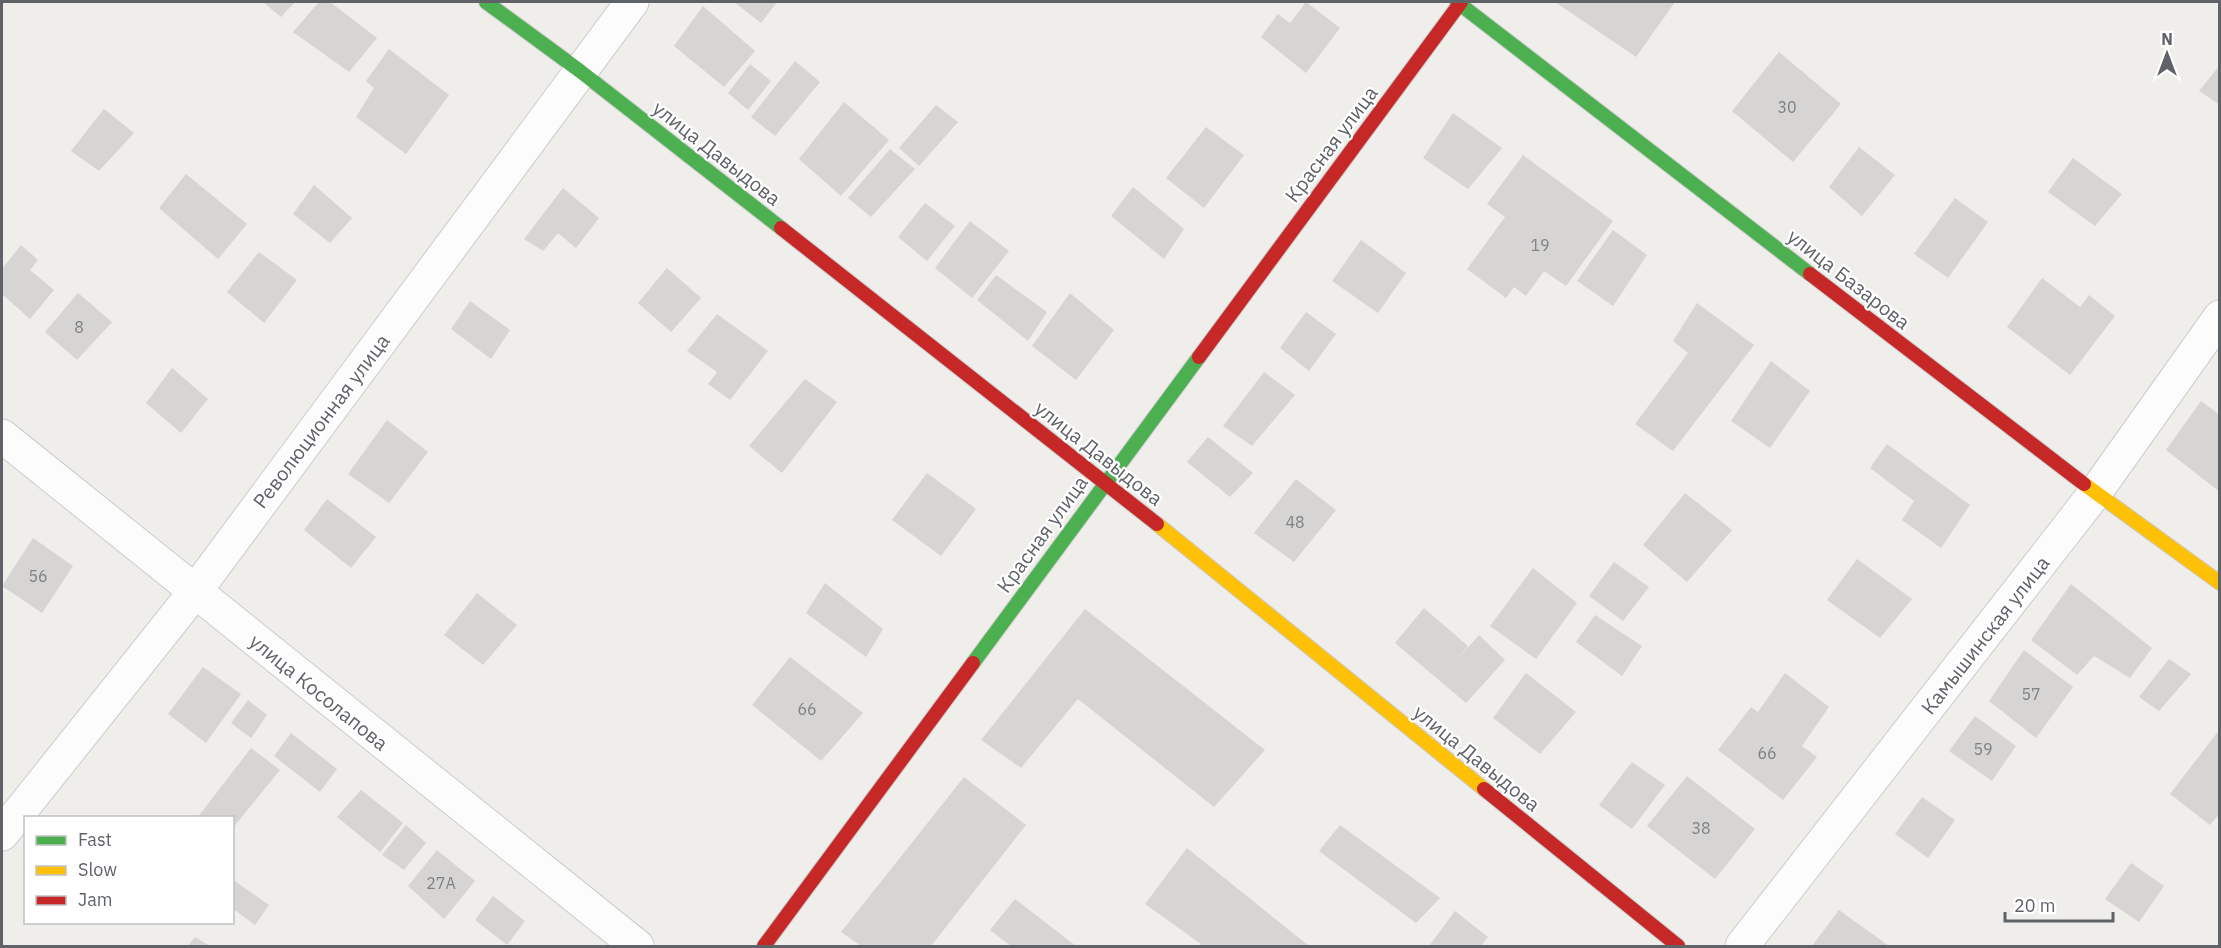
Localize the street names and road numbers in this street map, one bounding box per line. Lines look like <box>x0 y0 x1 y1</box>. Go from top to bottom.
street label: Красная улица <box>1278 80 1384 208</box>
street label: улица Давыдова <box>647 94 787 212</box>
street label: улица Базарова <box>1782 223 1916 336</box>
street label: Революционная улица <box>246 328 396 514</box>
street label: улица Давыдова <box>1029 394 1169 512</box>
street label: Красная улица <box>990 470 1094 598</box>
street label: Камышинская улица <box>1915 550 2056 720</box>
street label: улица Косолапова <box>244 628 394 757</box>
street label: улица Давыдова <box>1408 699 1546 818</box>

